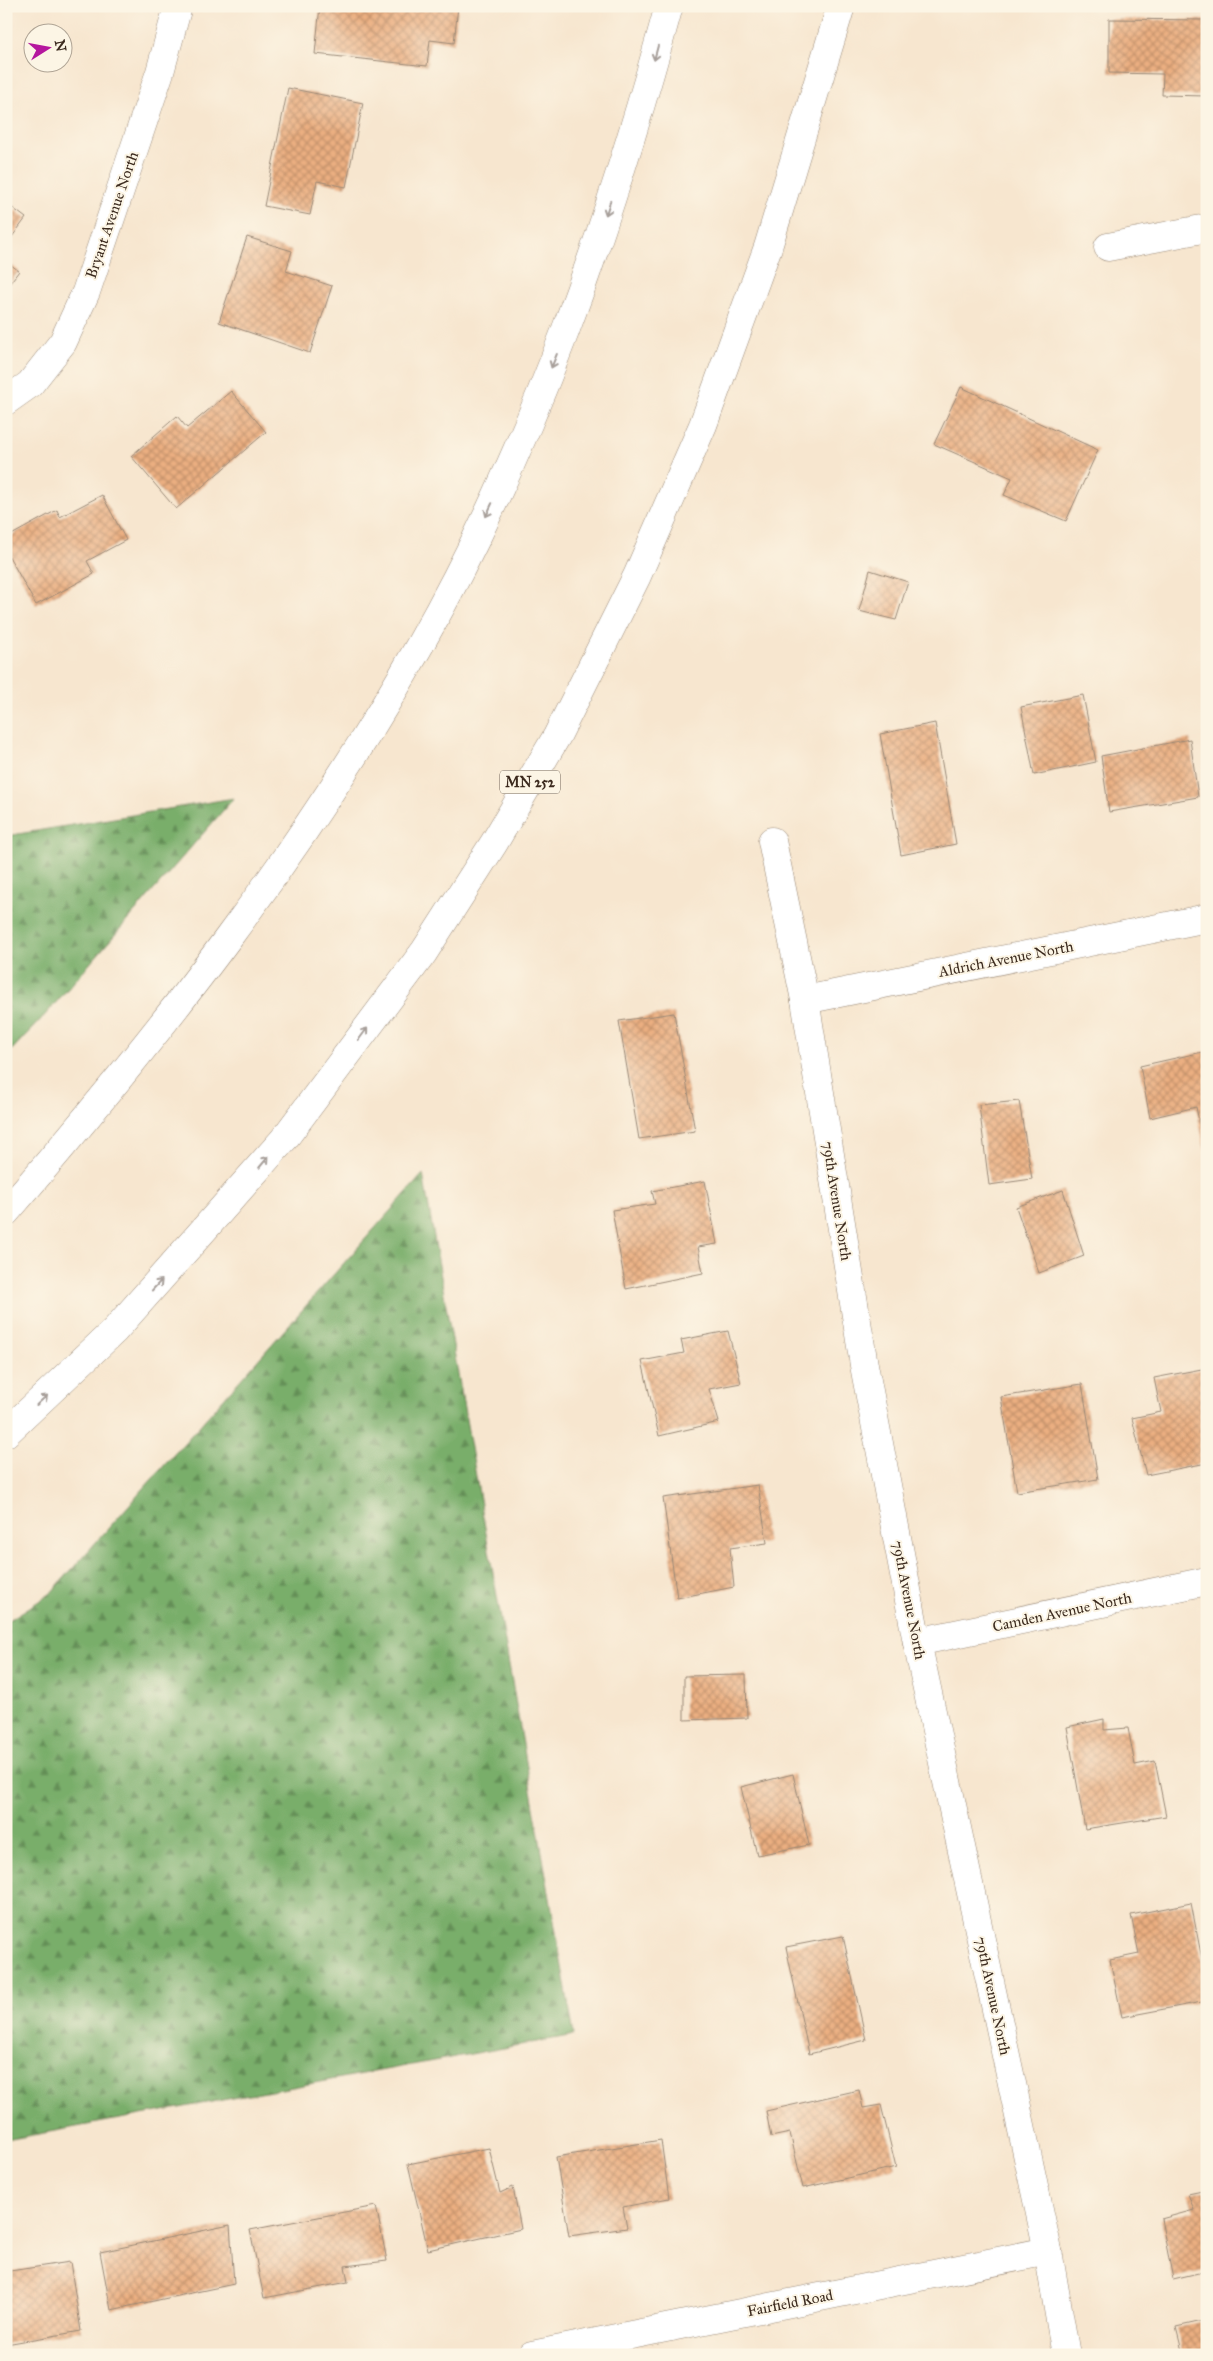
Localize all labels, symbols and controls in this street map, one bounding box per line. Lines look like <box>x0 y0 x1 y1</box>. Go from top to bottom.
north arrow <box>22 22 72 72</box>
text: N <box>51 38 70 53</box>
one-way arrow <box>651 45 661 61</box>
street label: Bryant Avenue North <box>82 149 142 281</box>
one-way arrow <box>603 200 612 216</box>
one-way arrow <box>548 354 557 369</box>
one-way arrow <box>483 502 493 517</box>
road number: MN 252 <box>500 770 560 794</box>
street label: Aldrich Avenue North <box>936 937 1076 981</box>
one-way arrow <box>358 1027 368 1041</box>
street label: 79th Avenue North <box>819 1140 855 1263</box>
one-way arrow <box>258 1156 269 1169</box>
one-way arrow <box>151 1278 163 1291</box>
one-way arrow <box>36 1394 49 1406</box>
street label: 79th Avenue North <box>889 1539 929 1662</box>
street label: Camden Avenue North <box>991 1588 1134 1636</box>
street label: 79th Avenue North <box>972 1935 1014 2057</box>
street label: Fairfield Road <box>745 2286 835 2320</box>

